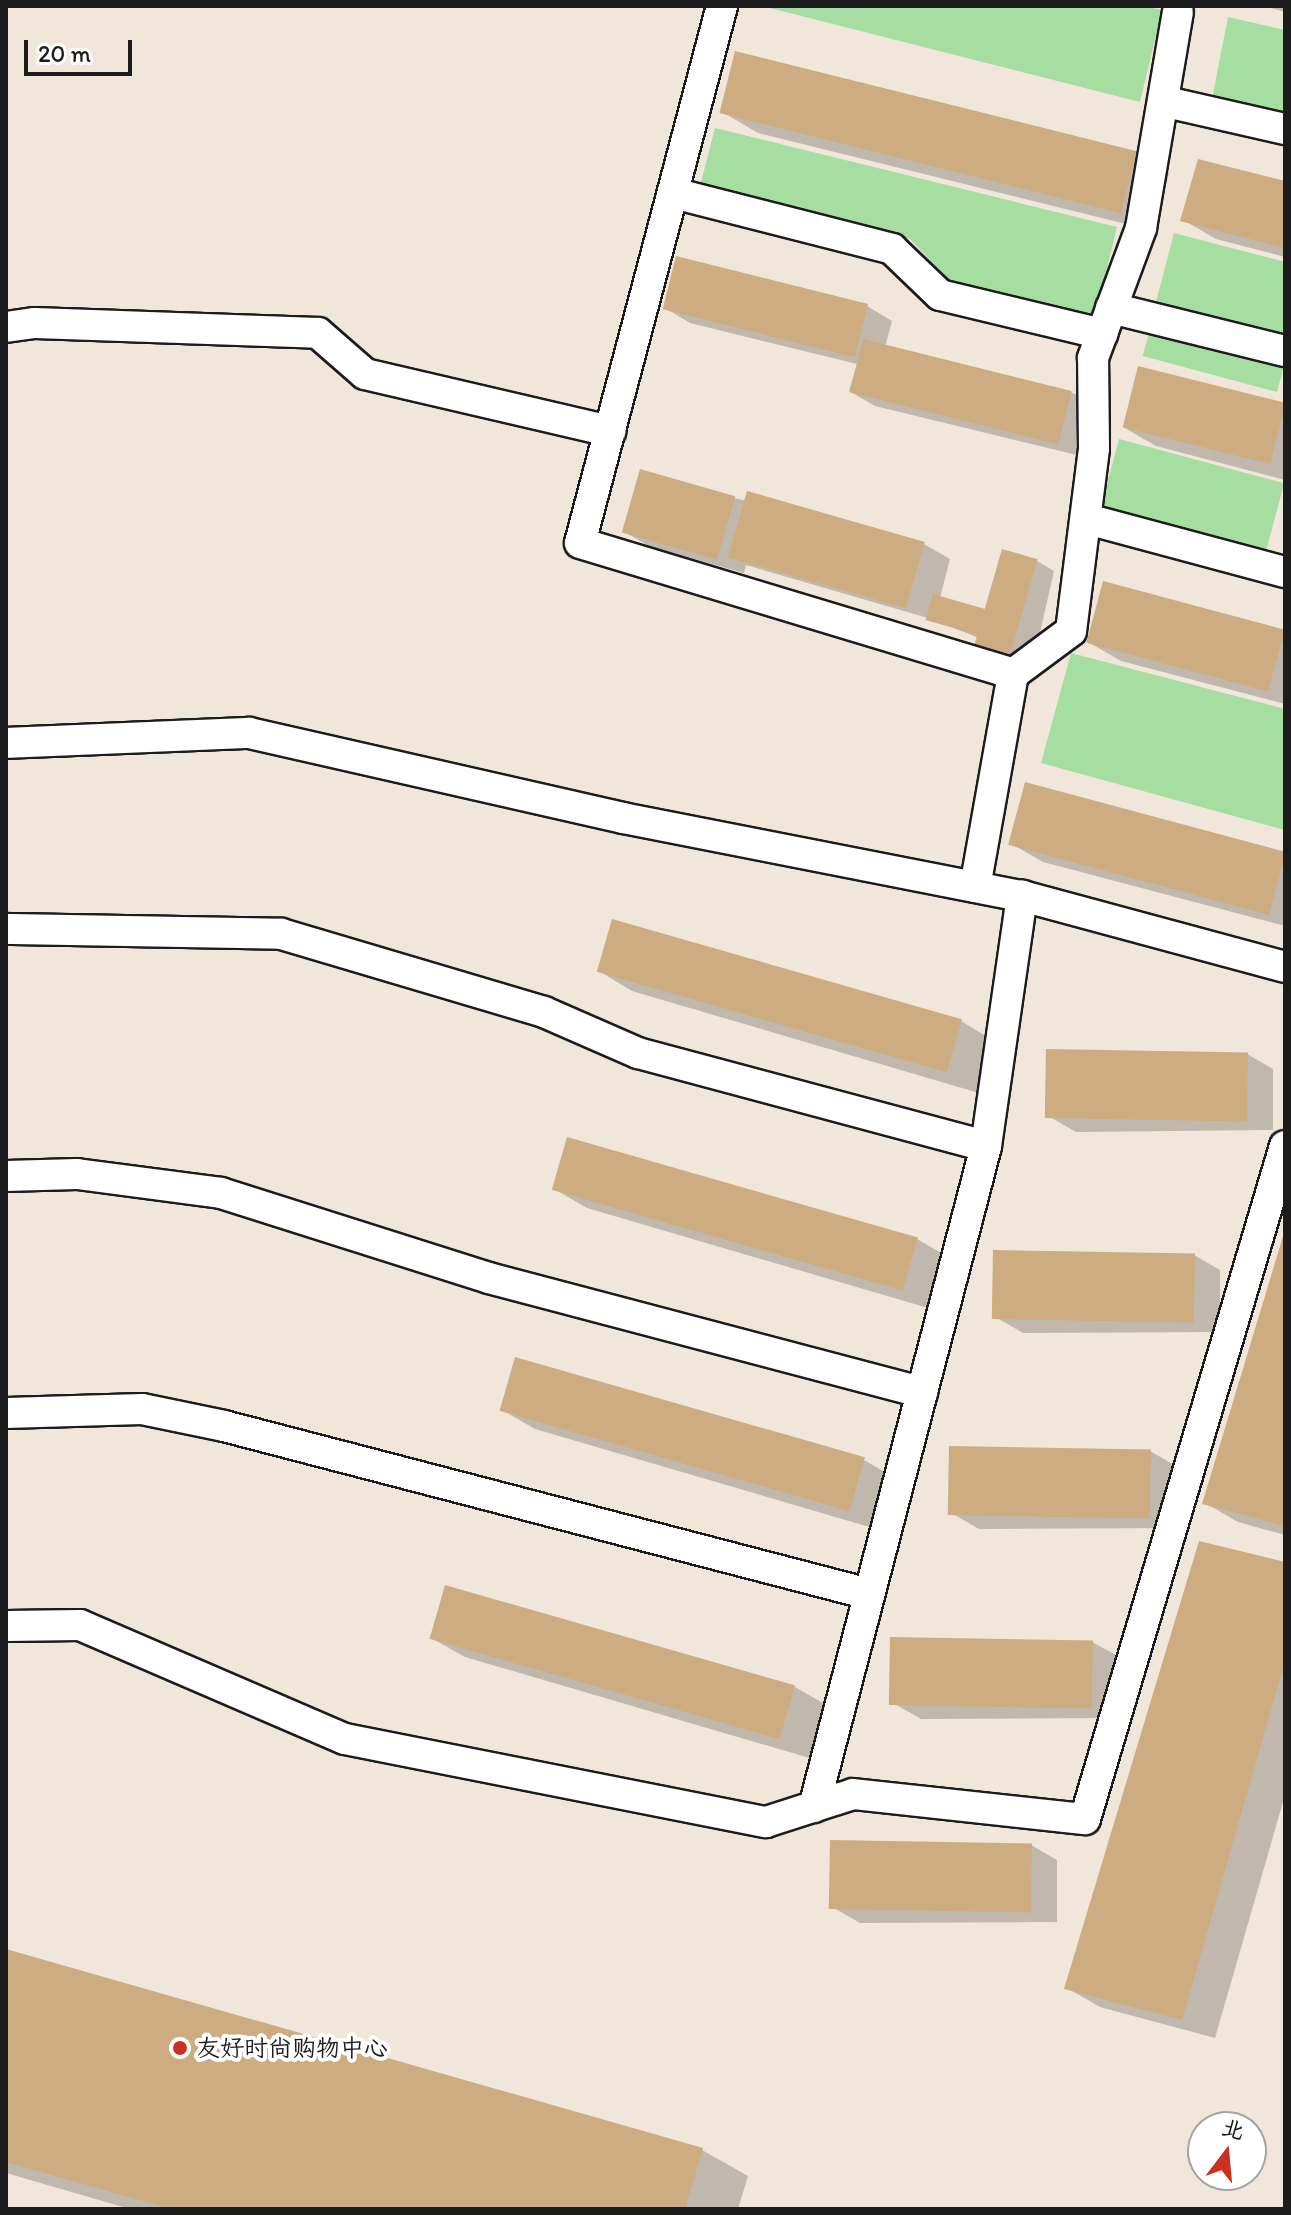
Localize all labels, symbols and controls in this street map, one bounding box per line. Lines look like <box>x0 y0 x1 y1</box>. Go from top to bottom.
scale bar <box>28 24 136 74</box>
text: 20 m <box>38 39 91 68</box>
place label: 友好时尚购物中心 <box>196 2034 388 2062</box>
marker: 友好时尚购物中心 <box>171 2039 189 2057</box>
north arrow <box>1187 2111 1267 2191</box>
text: 北 <box>1219 2113 1247 2145</box>

